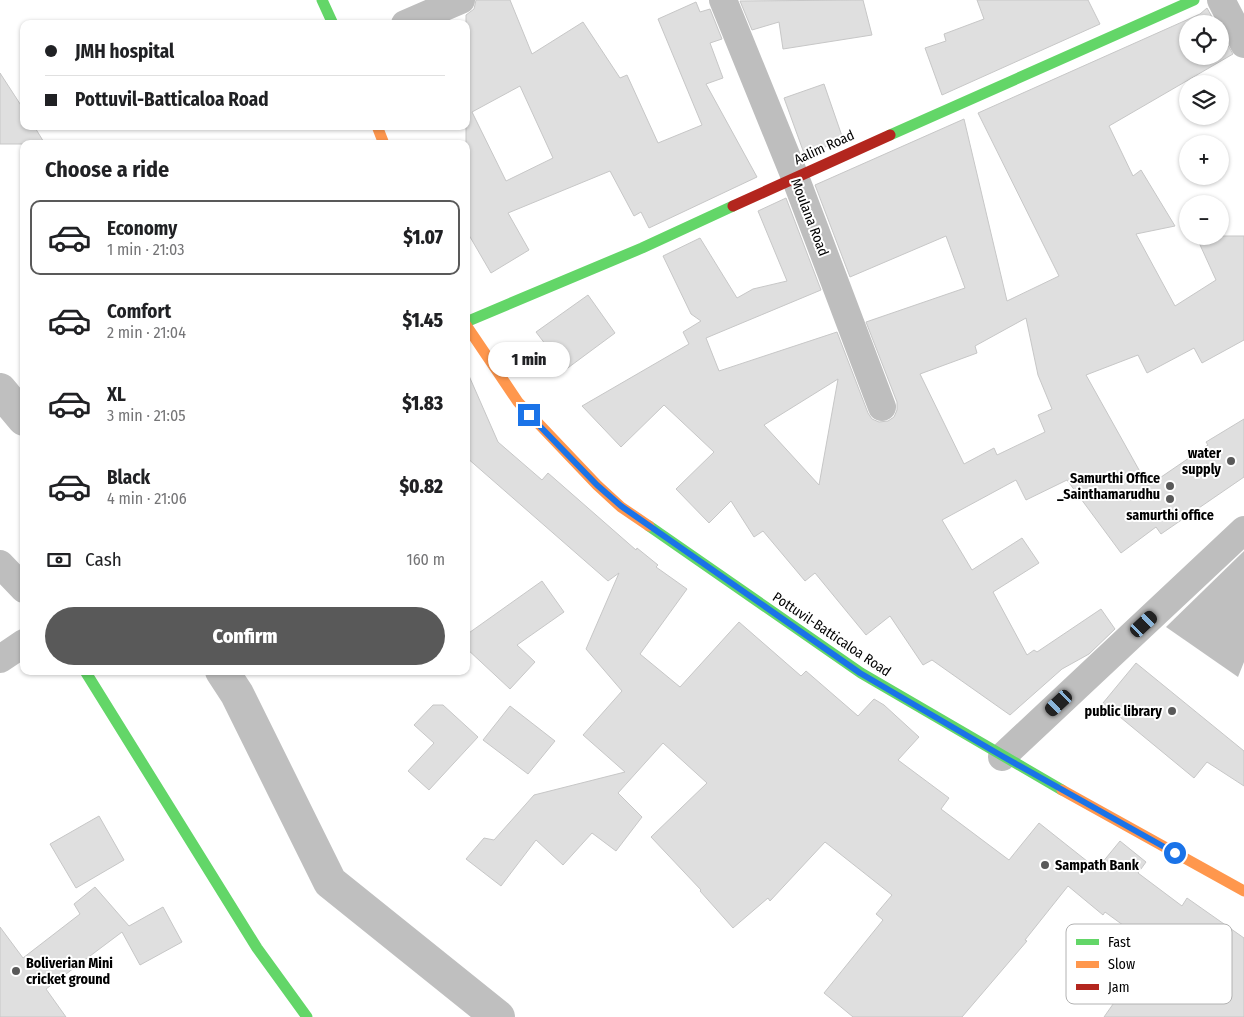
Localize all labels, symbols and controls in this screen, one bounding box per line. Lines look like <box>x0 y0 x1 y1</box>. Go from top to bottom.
map controls <box>1179 15 1229 245</box>
button: locate <box>1179 15 1229 65</box>
text: JMH hospital <box>75 40 174 63</box>
button: layers <box>1179 75 1229 125</box>
text: Pottuvil-Batticaloa Road <box>75 88 269 111</box>
street label: Aalim Road <box>791 127 857 168</box>
button: + <box>1179 135 1229 185</box>
text: Choose a ride <box>45 156 169 183</box>
street label: Moulana Road <box>787 176 832 258</box>
button: − <box>1179 195 1229 245</box>
icon: car <box>47 215 92 260</box>
text: Economy <box>107 217 177 240</box>
text: $1.07 <box>403 226 443 249</box>
text: 1 min · 21:03 <box>107 240 184 259</box>
icon: car <box>47 298 92 343</box>
text: Comfort <box>107 300 171 323</box>
text: $1.45 <box>403 309 443 332</box>
text: 2 min · 21:04 <box>107 323 186 342</box>
callout: 1 min <box>488 342 570 378</box>
text: 1 min <box>512 350 546 369</box>
icon: car <box>47 381 92 426</box>
text: XL <box>107 383 126 406</box>
text: $1.83 <box>402 392 443 415</box>
route end <box>518 404 540 426</box>
text: 3 min · 21:05 <box>107 406 186 425</box>
place label: water supply <box>1182 445 1222 478</box>
marker: water supply <box>1225 455 1237 467</box>
icon: car <box>47 464 92 509</box>
text: Black <box>107 466 150 489</box>
place label: Samurthi Office _Sainthamarudhu <box>1057 470 1160 503</box>
text: $0.82 <box>399 475 443 498</box>
marker: Samurthi Office _Sainthamarudhu <box>1164 480 1176 492</box>
text: 4 min · 21:06 <box>107 489 187 508</box>
marker: samurthi office <box>1164 493 1176 505</box>
place label: samurthi office <box>1126 507 1214 524</box>
icon: cash <box>45 546 73 574</box>
text: Cash <box>85 548 122 571</box>
text: 160 m <box>406 550 445 569</box>
street label: Pottuvil-Batticaloa Road <box>769 588 894 680</box>
button: Confirm <box>45 607 445 665</box>
car <box>1127 608 1160 640</box>
car <box>1042 687 1075 719</box>
place label: public library <box>1085 703 1162 720</box>
marker: public library <box>1166 705 1178 717</box>
route start <box>1164 842 1186 864</box>
place label: Sampath Bank <box>1055 857 1140 874</box>
marker: Sampath Bank <box>1039 859 1051 871</box>
legend <box>1066 924 1232 1004</box>
text: Fast <box>1108 934 1131 951</box>
place label: Boliverian Mini cricket ground <box>26 955 113 988</box>
text: Slow <box>1108 956 1135 973</box>
marker: Boliverian Mini cricket ground <box>10 965 22 977</box>
text: Jam <box>1108 979 1129 996</box>

